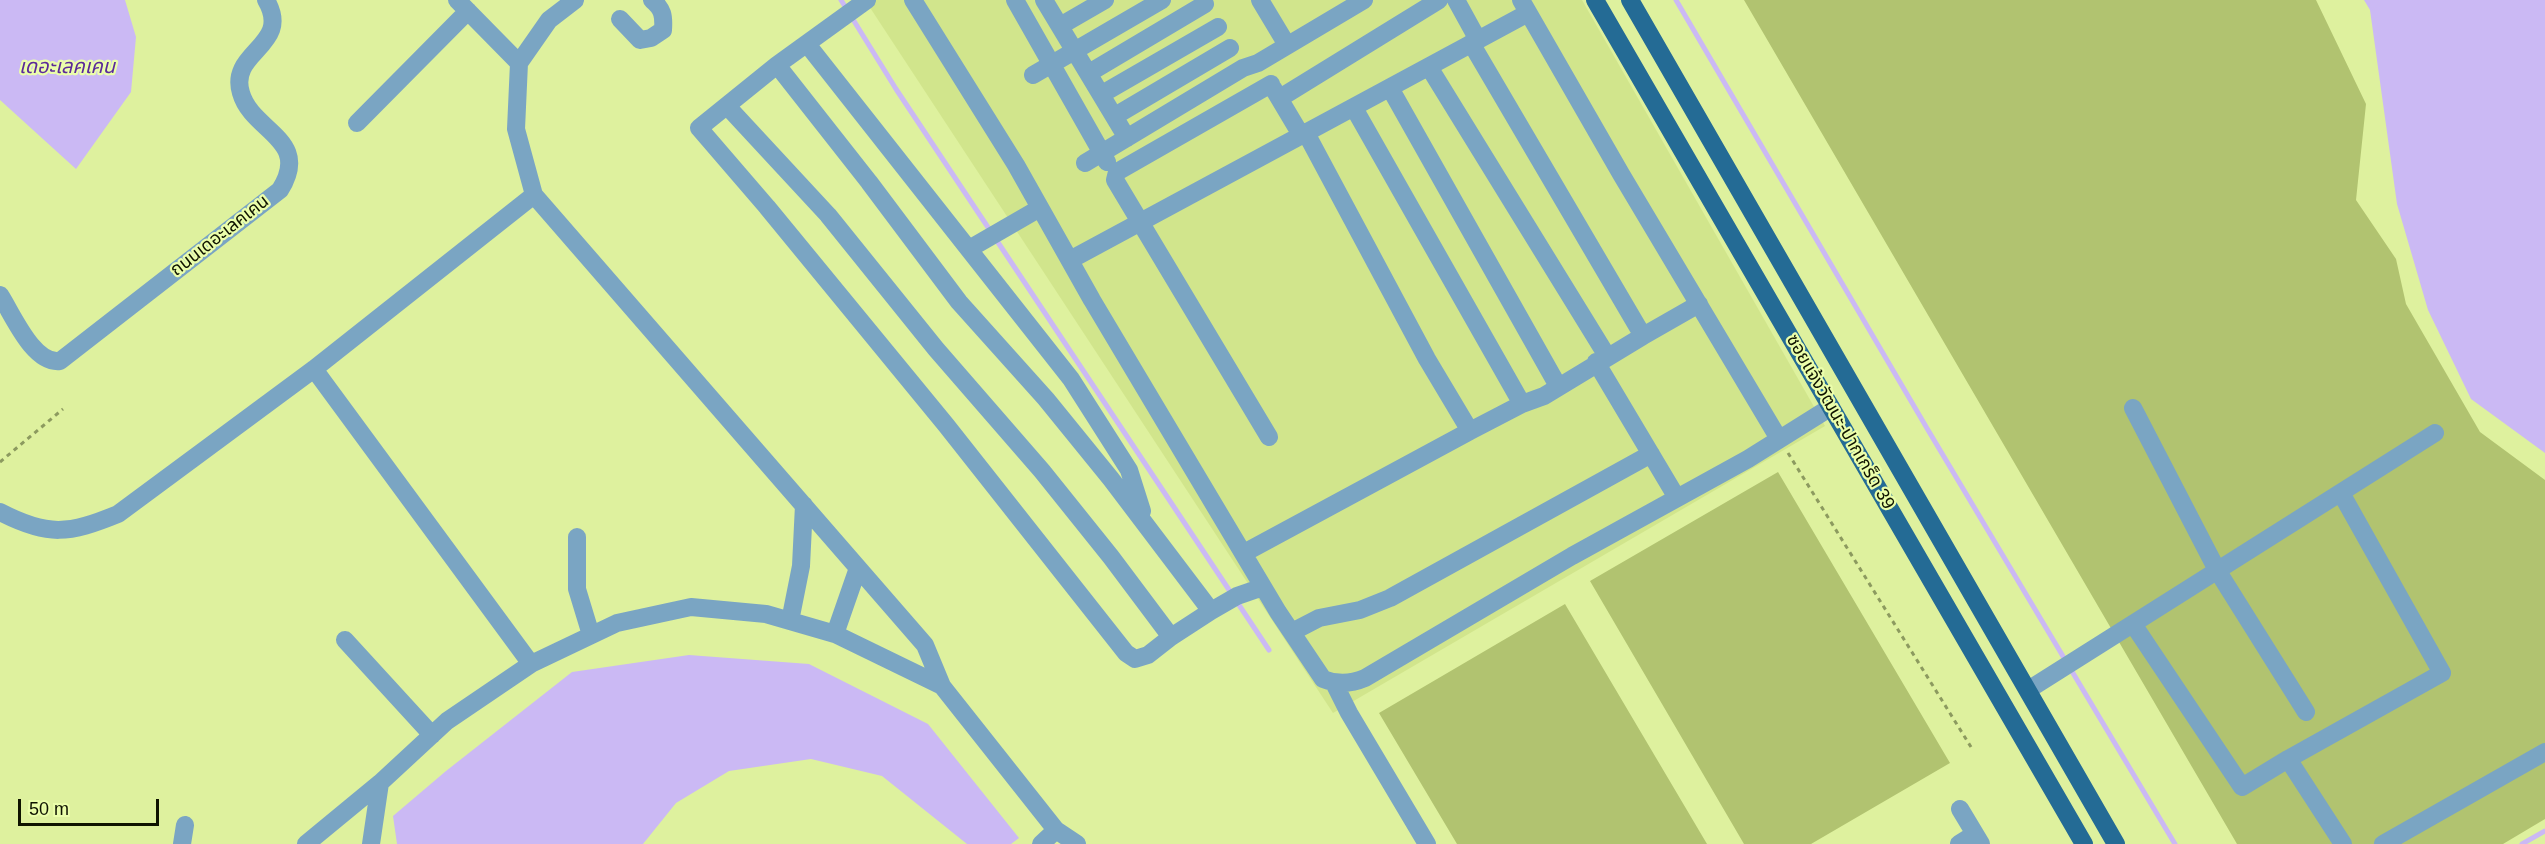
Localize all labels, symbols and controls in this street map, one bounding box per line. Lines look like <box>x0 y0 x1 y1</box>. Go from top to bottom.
water label: เดอะเลคเคน <box>19 55 115 79</box>
street label: ถนนเดอะเลคเคน <box>166 191 274 281</box>
street label: ซอยแจ้งวัฒนะ-ปากเกร็ด 39 <box>1781 331 1899 513</box>
scale bar <box>21 787 162 825</box>
text: 50 m <box>29 799 69 819</box>

